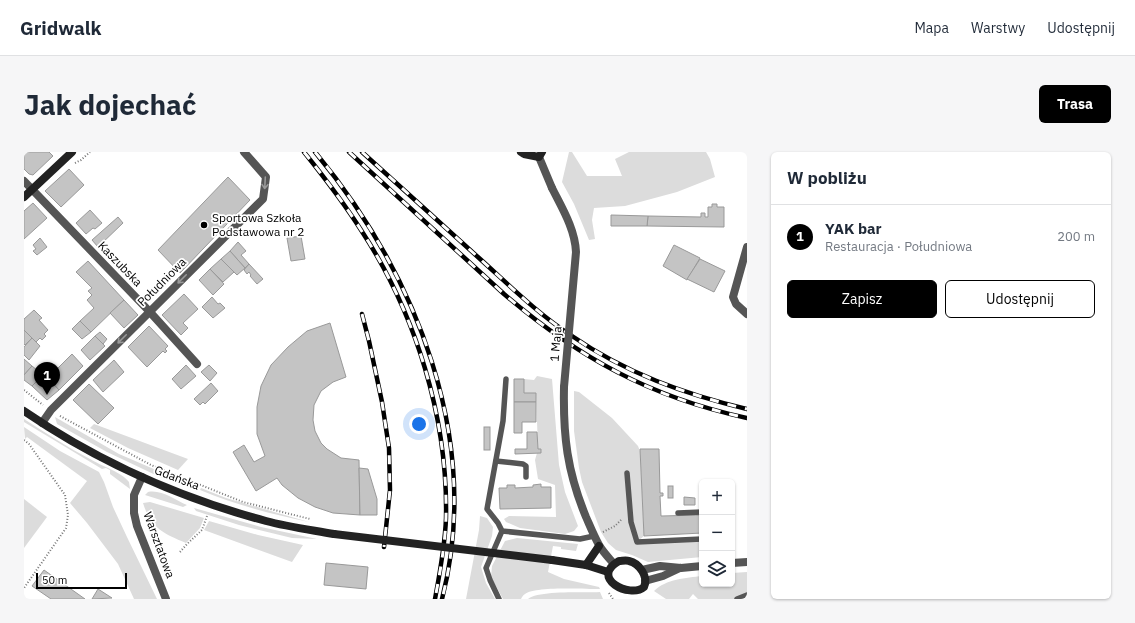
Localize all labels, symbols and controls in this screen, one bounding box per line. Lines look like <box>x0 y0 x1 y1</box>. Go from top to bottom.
text: Gridwalk <box>20 16 102 40</box>
text: Mapa <box>914 19 949 37</box>
text: Warstwy <box>971 19 1025 37</box>
text: Udostępnij <box>1047 19 1115 37</box>
button: Trasa <box>1039 85 1111 123</box>
text: Jak dojechać <box>24 86 196 123</box>
text: W pobliżu <box>787 167 867 189</box>
one-way arrow <box>261 176 268 189</box>
place label: Sportowa Szkoła Podstawowa nr 2 <box>212 210 304 239</box>
text: YAK bar <box>825 219 882 238</box>
marker: Sportowa Szkoła Podstawowa nr 2 <box>199 220 209 230</box>
text: 1 <box>796 228 804 245</box>
text: 200 m <box>1057 228 1095 245</box>
street label: Kaszubska <box>95 238 146 290</box>
text: Restauracja · Południowa <box>825 238 972 255</box>
street label: Południowa <box>134 254 190 309</box>
one-way arrow <box>177 274 187 284</box>
button: Zapisz <box>787 280 937 318</box>
button: Udostępnij <box>945 280 1095 318</box>
street label: 1 Maja <box>546 325 565 362</box>
one-way arrow <box>117 334 127 344</box>
pin: 1 <box>34 362 60 395</box>
your location <box>409 414 429 434</box>
street label: Gdańska <box>153 462 202 493</box>
map controls <box>699 479 735 587</box>
button: + <box>699 479 735 515</box>
street label: Warsztatowa <box>141 510 179 581</box>
button: − <box>699 515 735 551</box>
button: layers <box>699 551 735 587</box>
scale bar <box>36 571 127 590</box>
text: 50 m <box>42 573 67 587</box>

